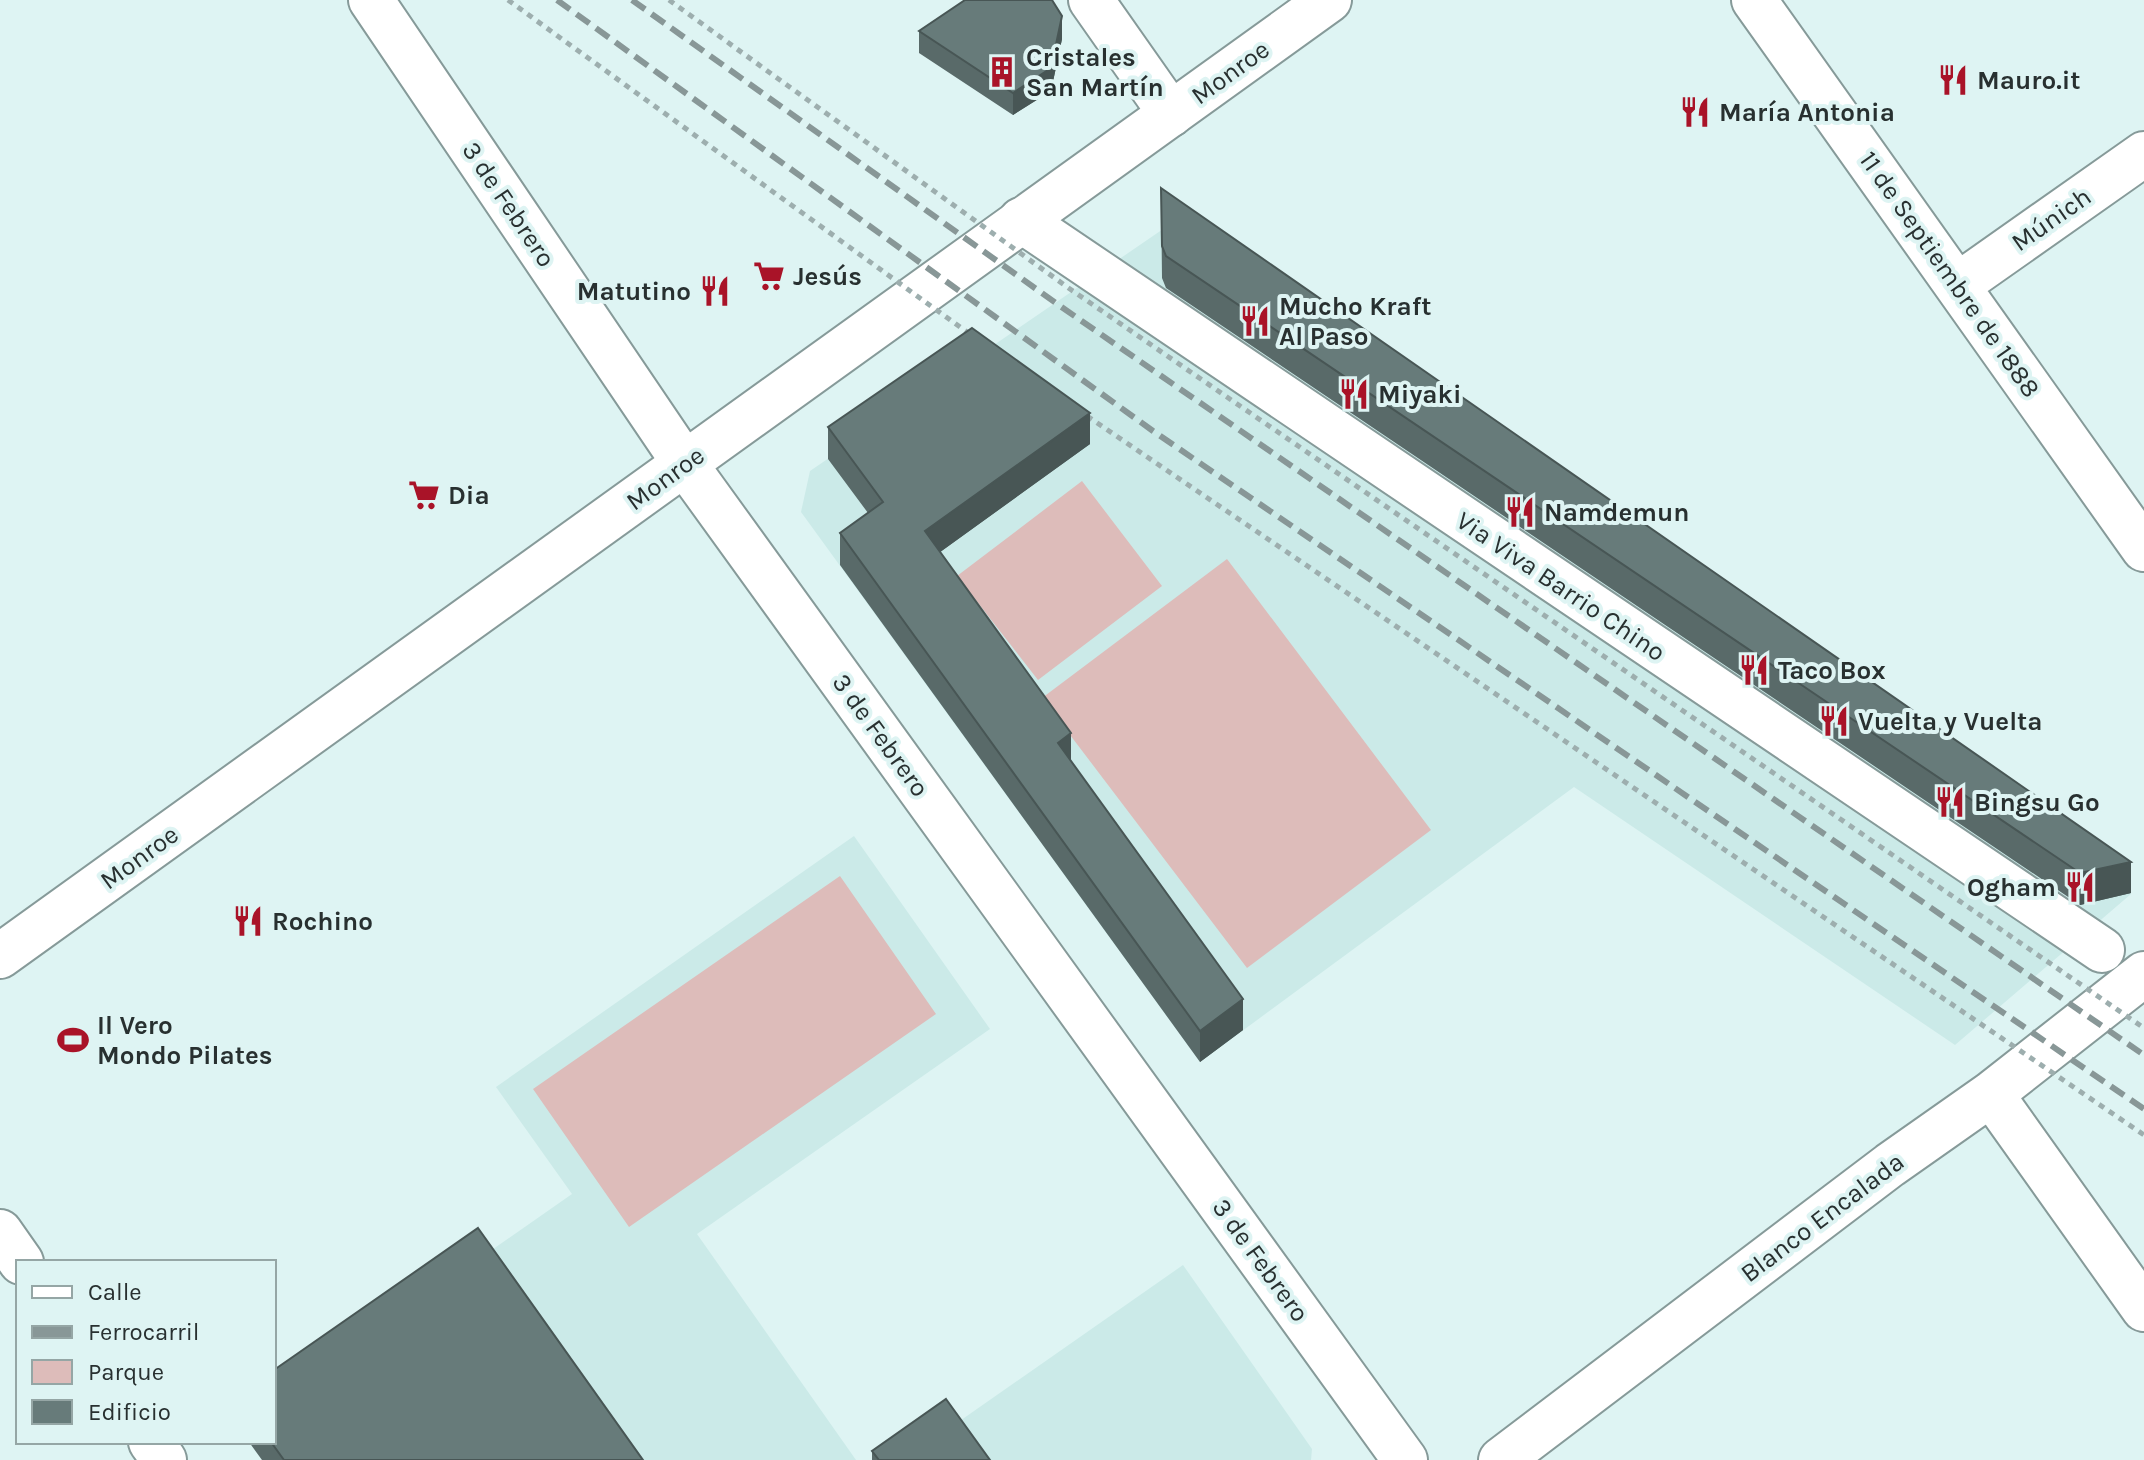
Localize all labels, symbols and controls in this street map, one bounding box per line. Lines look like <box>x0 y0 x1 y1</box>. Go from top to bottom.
street label: Monroe <box>1185 34 1275 111</box>
place label: Cristales San Martín <box>1026 42 1164 103</box>
building icon: Cristales San Martín <box>985 55 1019 89</box>
restaurant icon: Mauro.it <box>1936 63 1970 97</box>
place label: Mauro.it <box>1977 65 2081 96</box>
restaurant icon: María Antonia <box>1678 95 1712 129</box>
place label: María Antonia <box>1719 97 1895 128</box>
street label: 3 de Febrero <box>455 136 562 273</box>
street label: 11 de Septiembre de 1888 <box>1853 145 2046 403</box>
street label: Múnich <box>2005 181 2097 258</box>
supermarket icon: Jesús <box>752 259 786 293</box>
place label: Jesús <box>793 261 862 292</box>
restaurant icon: Matutino <box>698 274 732 308</box>
place label: Matutino <box>577 276 691 307</box>
place label: Mucho Kraft Al Paso <box>1279 291 1432 352</box>
restaurant icon: Mucho Kraft Al Paso <box>1238 304 1272 338</box>
restaurant icon: Miyaki <box>1337 377 1371 411</box>
place label: Miyaki <box>1378 379 1461 410</box>
street label: Monroe <box>620 440 710 517</box>
supermarket icon: Dia <box>407 478 441 512</box>
place label: Dia <box>448 480 490 511</box>
restaurant icon: Namdemun <box>1503 495 1537 529</box>
place label: Namdemun <box>1544 497 1689 528</box>
street label: Via Viva Barrio Chino <box>1450 505 1671 668</box>
restaurant icon: Taco Box <box>1737 653 1771 687</box>
place label: Taco Box <box>1778 655 1886 686</box>
street label: 3 de Febrero <box>826 668 936 803</box>
restaurant icon: Vuelta y Vuelta <box>1817 704 1851 738</box>
place label: Vuelta y Vuelta <box>1858 706 2043 737</box>
restaurant icon: Bingsu Go <box>1933 785 1967 819</box>
place label: Bingsu Go <box>1974 787 2100 818</box>
street label: Monroe <box>94 819 184 896</box>
restaurant icon: Ogham <box>2063 870 2097 904</box>
place label: Ogham <box>1967 872 2056 903</box>
restaurant icon: Rochino <box>231 904 265 938</box>
place label: Rochino <box>272 906 373 937</box>
place label: Il Vero Mondo Pilates <box>97 1010 272 1071</box>
sports icon: Il Vero Mondo Pilates <box>56 1023 90 1057</box>
street label: Blanco Encalada <box>1734 1146 1910 1289</box>
street label: 3 de Febrero <box>1206 1193 1316 1328</box>
legend <box>16 1260 276 1444</box>
text: Calle <box>88 1278 142 1306</box>
text: Ferrocarril <box>88 1318 200 1346</box>
text: Parque <box>88 1358 164 1386</box>
text: Edificio <box>88 1398 171 1426</box>

